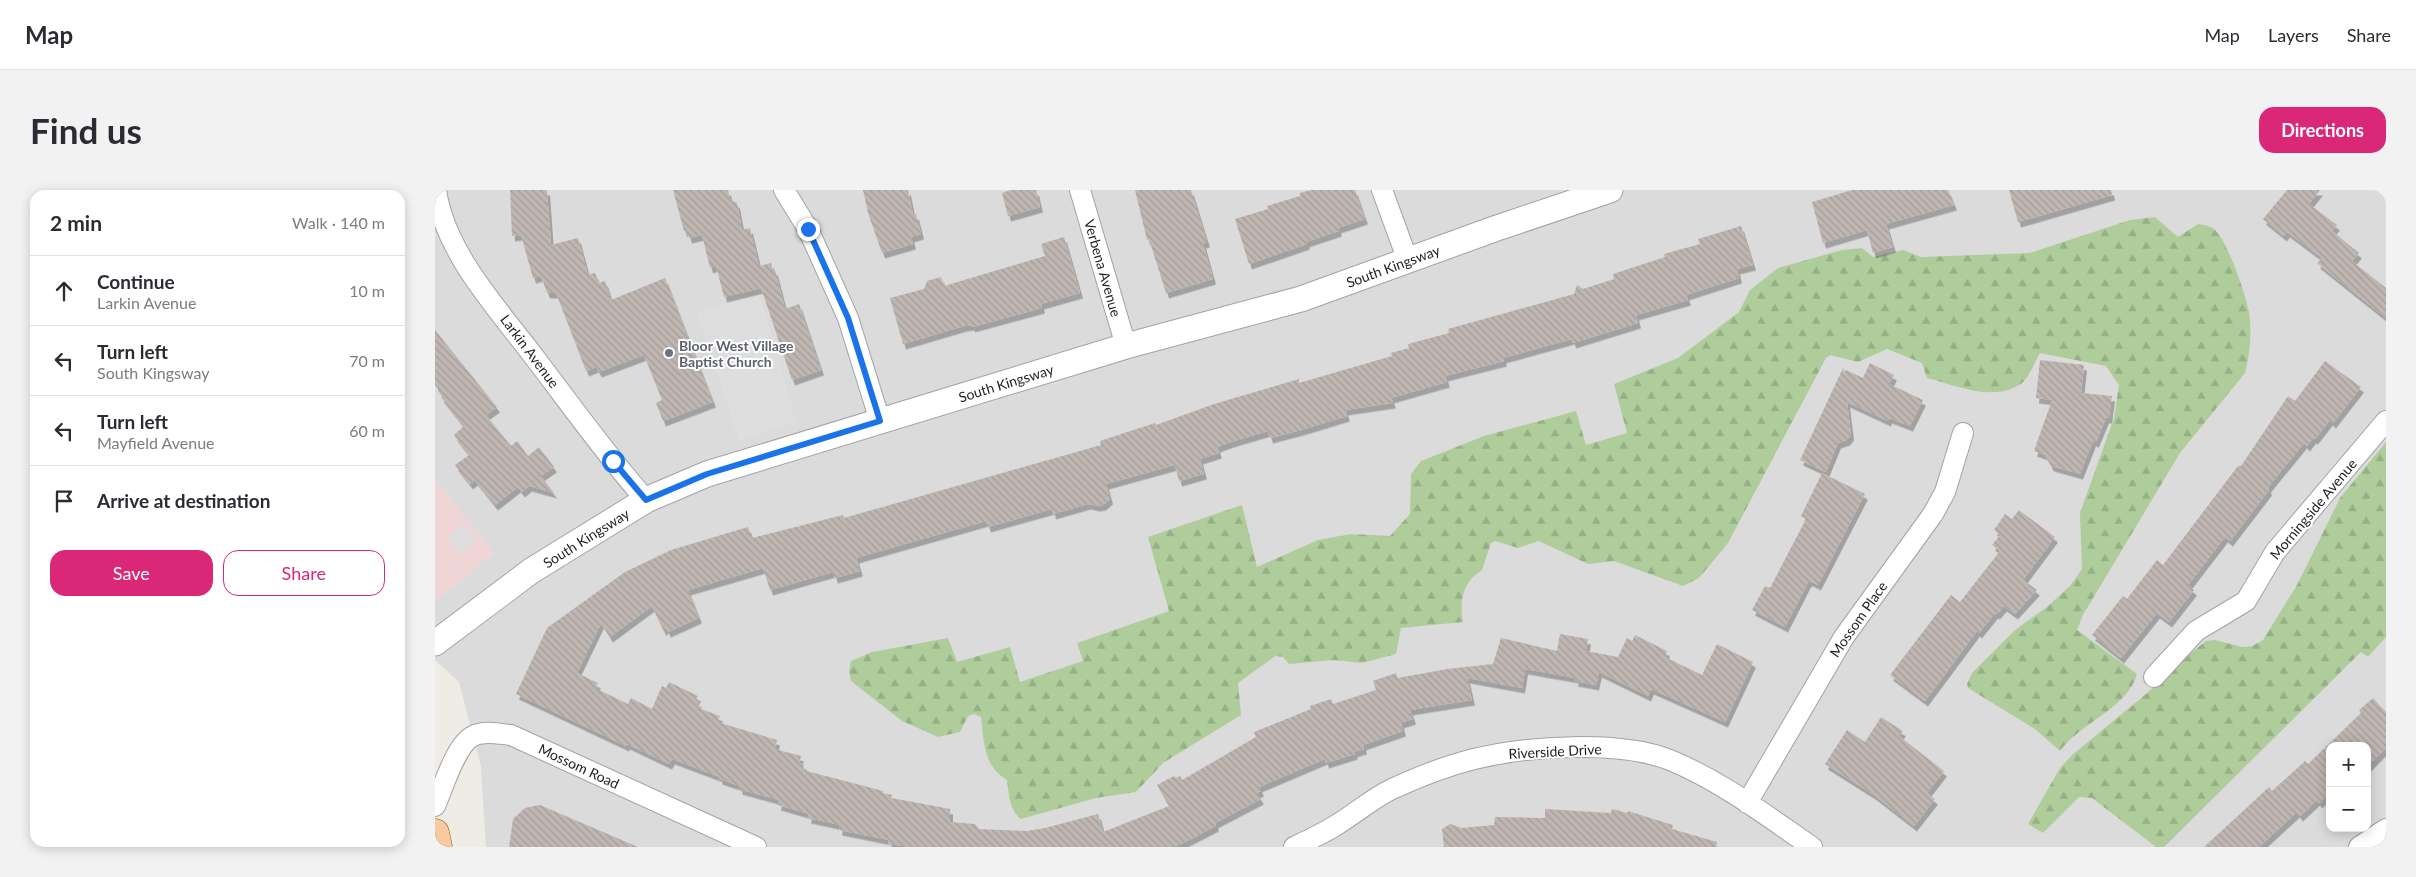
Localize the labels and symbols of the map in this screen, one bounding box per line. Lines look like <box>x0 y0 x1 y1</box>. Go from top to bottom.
street label: Verbena Avenue <box>1081 217 1125 319</box>
route end <box>797 218 820 241</box>
street label: South Kingsway <box>1344 241 1443 291</box>
street label: Larkin Avenue <box>497 311 563 391</box>
place label: Bloor West Village Baptist Church <box>679 337 794 370</box>
marker: Bloor West Village Baptist Church <box>663 347 675 359</box>
street label: South Kingsway <box>956 360 1056 406</box>
route start <box>602 450 625 473</box>
street label: Morningside Avenue <box>2266 455 2360 563</box>
street label: South Kingsway <box>540 504 633 571</box>
street label: Mossom Place <box>1826 578 1890 660</box>
street label: Mossom Road <box>536 740 622 792</box>
street label: Riverside Drive <box>1508 740 1602 762</box>

